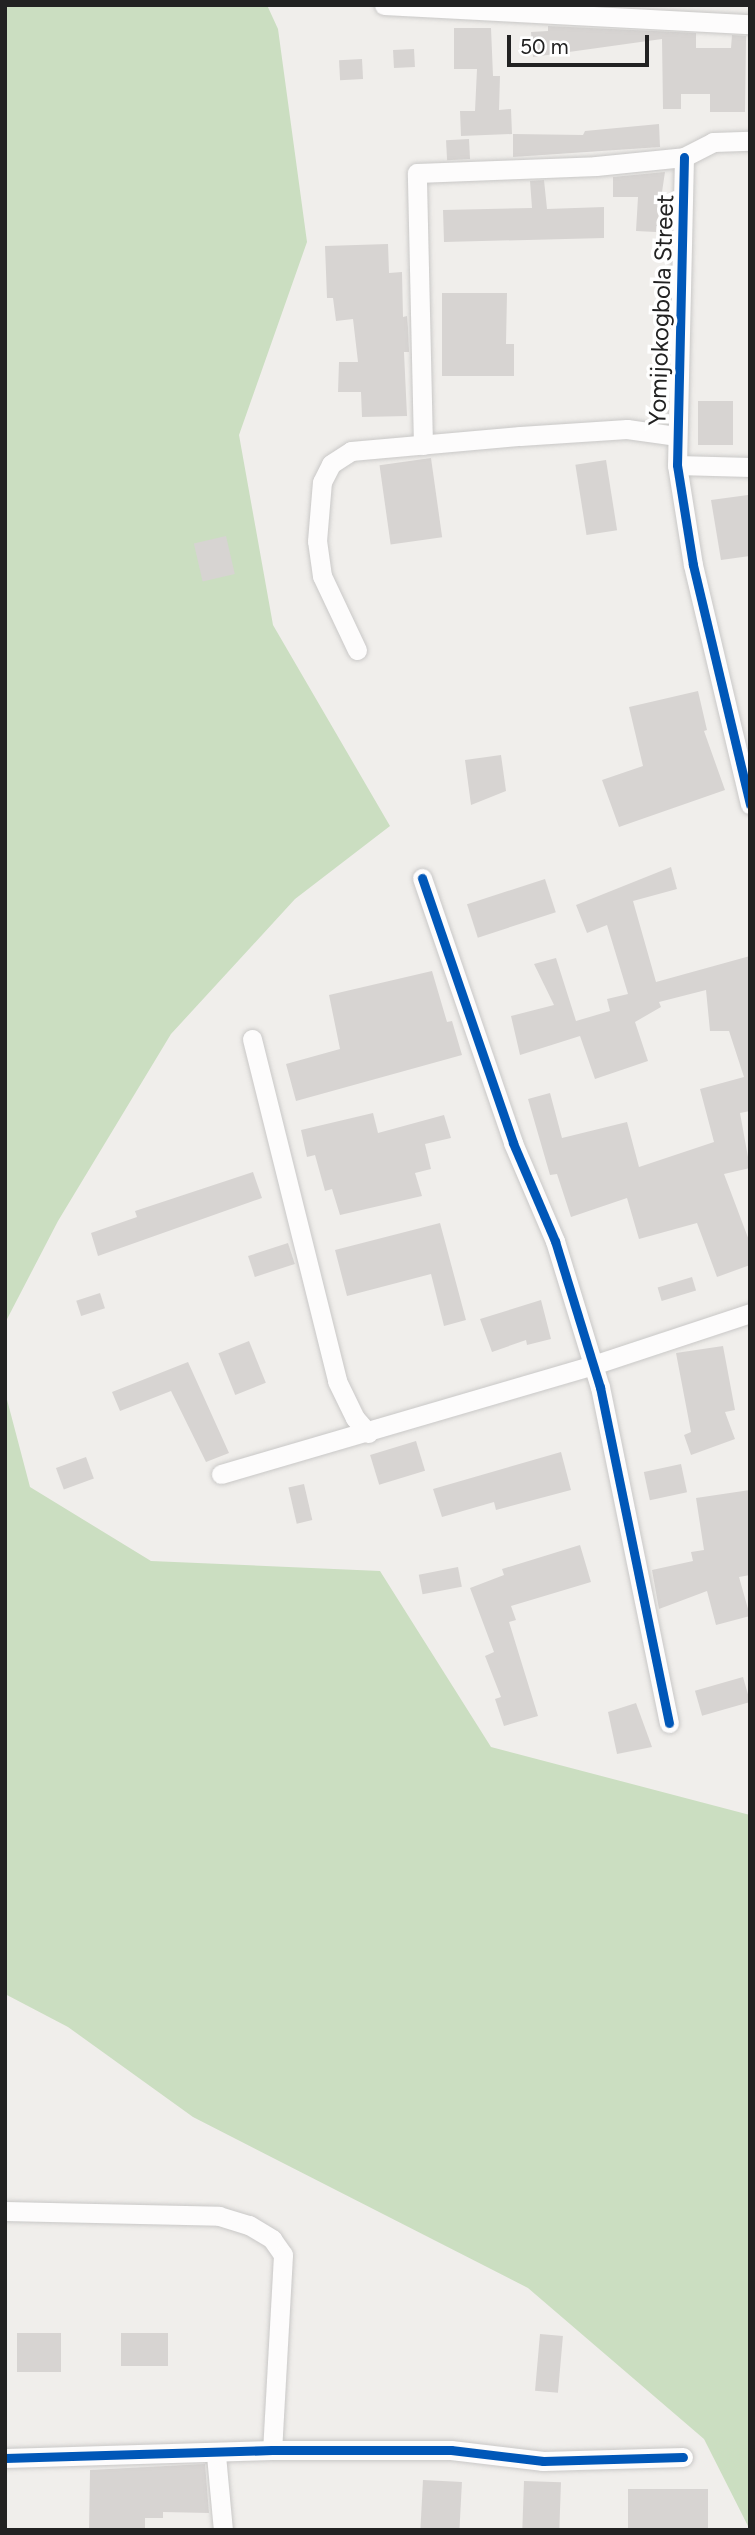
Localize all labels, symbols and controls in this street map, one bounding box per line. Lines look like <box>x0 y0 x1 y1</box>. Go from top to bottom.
scale bar <box>510 21 652 65</box>
text: 50 m <box>520 34 569 59</box>
street label: Yomijokogbola Street <box>643 194 679 426</box>

